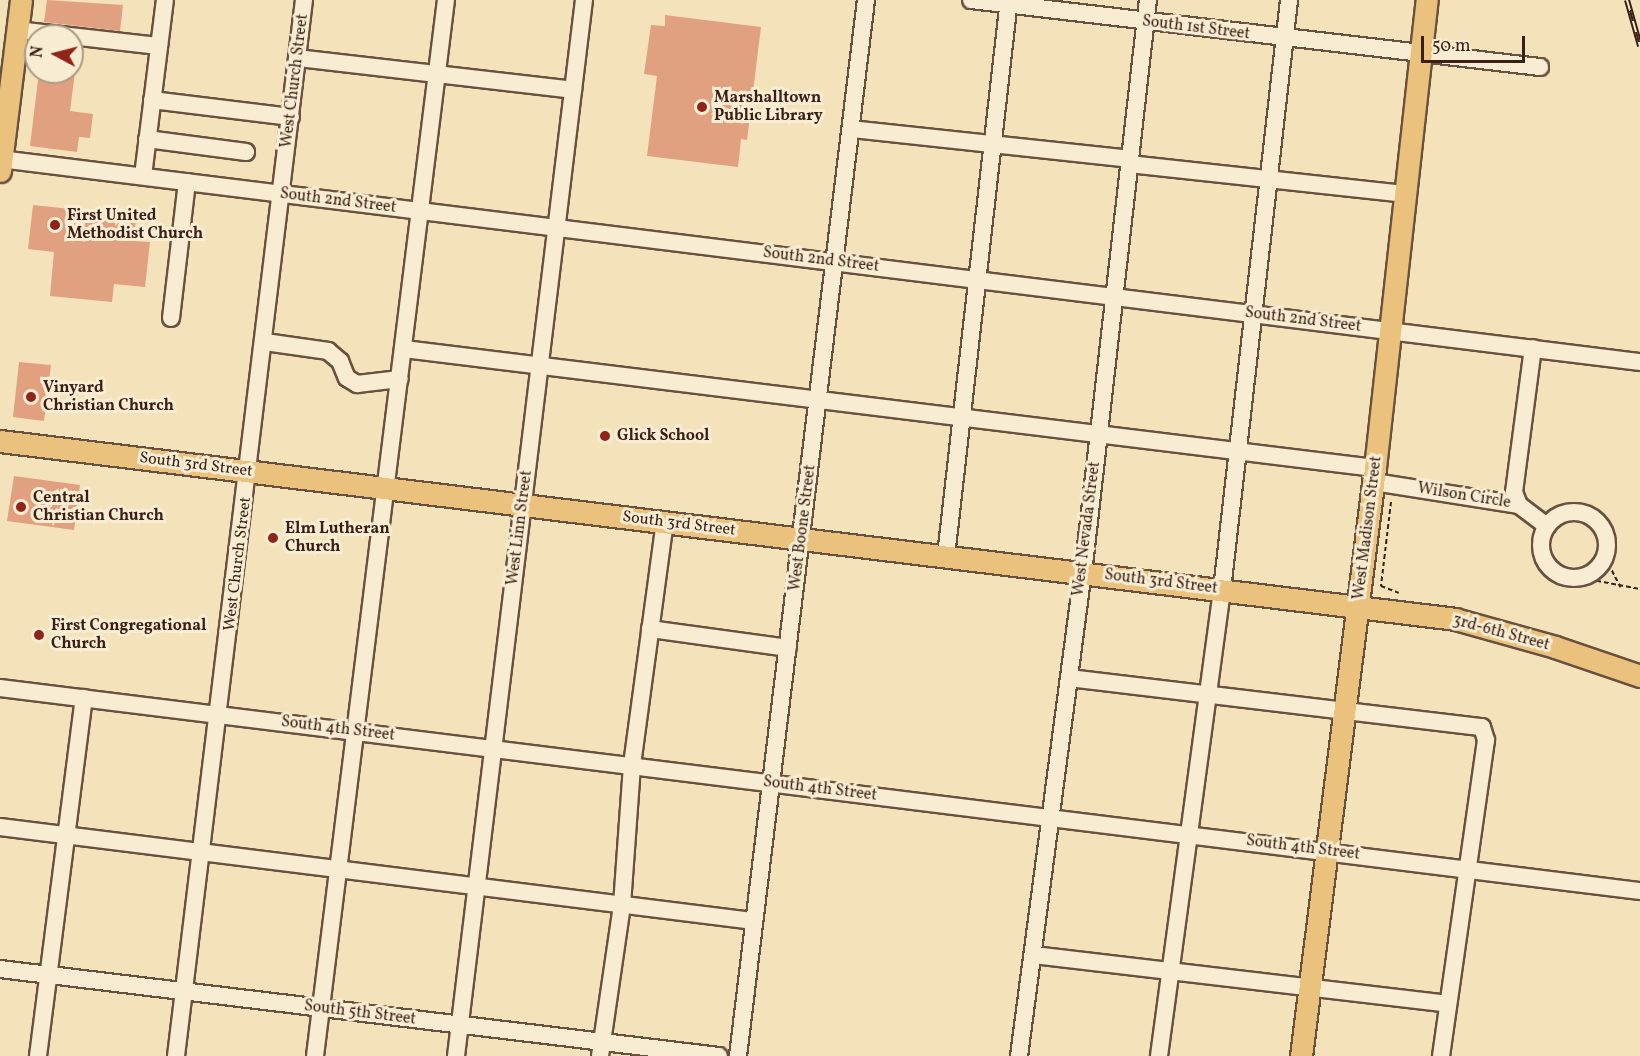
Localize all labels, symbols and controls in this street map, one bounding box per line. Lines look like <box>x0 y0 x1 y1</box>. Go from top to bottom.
street label: South 1st Street <box>1141 12 1251 44</box>
street label: West Church Street <box>277 13 313 149</box>
north arrow <box>24 24 84 84</box>
scale bar <box>1424 24 1528 62</box>
text: 50 m <box>1432 34 1471 59</box>
text: N <box>26 45 50 59</box>
place label: Marshalltown Public Library <box>714 88 823 126</box>
marker: Marshalltown Public Library <box>695 100 709 114</box>
street label: South 2nd Street <box>279 184 397 218</box>
place label: First United Methodist Church <box>67 206 203 244</box>
marker: First United Methodist Church <box>48 218 62 232</box>
street label: South 2nd Street <box>762 243 880 277</box>
street label: South 2nd Street <box>1244 303 1362 337</box>
place label: Vinyard Christian Church <box>43 378 174 416</box>
marker: Vinyard Christian Church <box>24 390 38 404</box>
place label: Glick School <box>617 426 709 446</box>
marker: Glick School <box>598 429 612 443</box>
street label: South 3rd Street <box>138 449 254 481</box>
street label: West Madison Street <box>1350 455 1386 601</box>
street label: West Nevada Street <box>1069 460 1105 598</box>
street label: West Boone Street <box>786 464 820 592</box>
street label: West Linn Street <box>503 469 537 587</box>
street label: Wilson Circle <box>1416 479 1512 513</box>
place label: Central Christian Church <box>33 488 164 526</box>
street label: West Church Street <box>220 496 256 632</box>
marker: Central Christian Church <box>14 500 28 514</box>
street label: South 3rd Street <box>621 508 737 540</box>
place label: Elm Lutheran Church <box>285 519 390 557</box>
marker: Elm Lutheran Church <box>266 531 280 545</box>
street label: South 3rd Street <box>1103 566 1219 598</box>
street label: 3rd-6th Street <box>1450 611 1552 655</box>
place label: First Congregational Church <box>51 616 207 654</box>
marker: First Congregational Church <box>32 628 46 642</box>
street label: South 4th Street <box>280 712 396 746</box>
street label: South 4th Street <box>762 772 878 806</box>
street label: South 4th Street <box>1245 831 1361 865</box>
street label: South 5th Street <box>303 997 417 1029</box>

